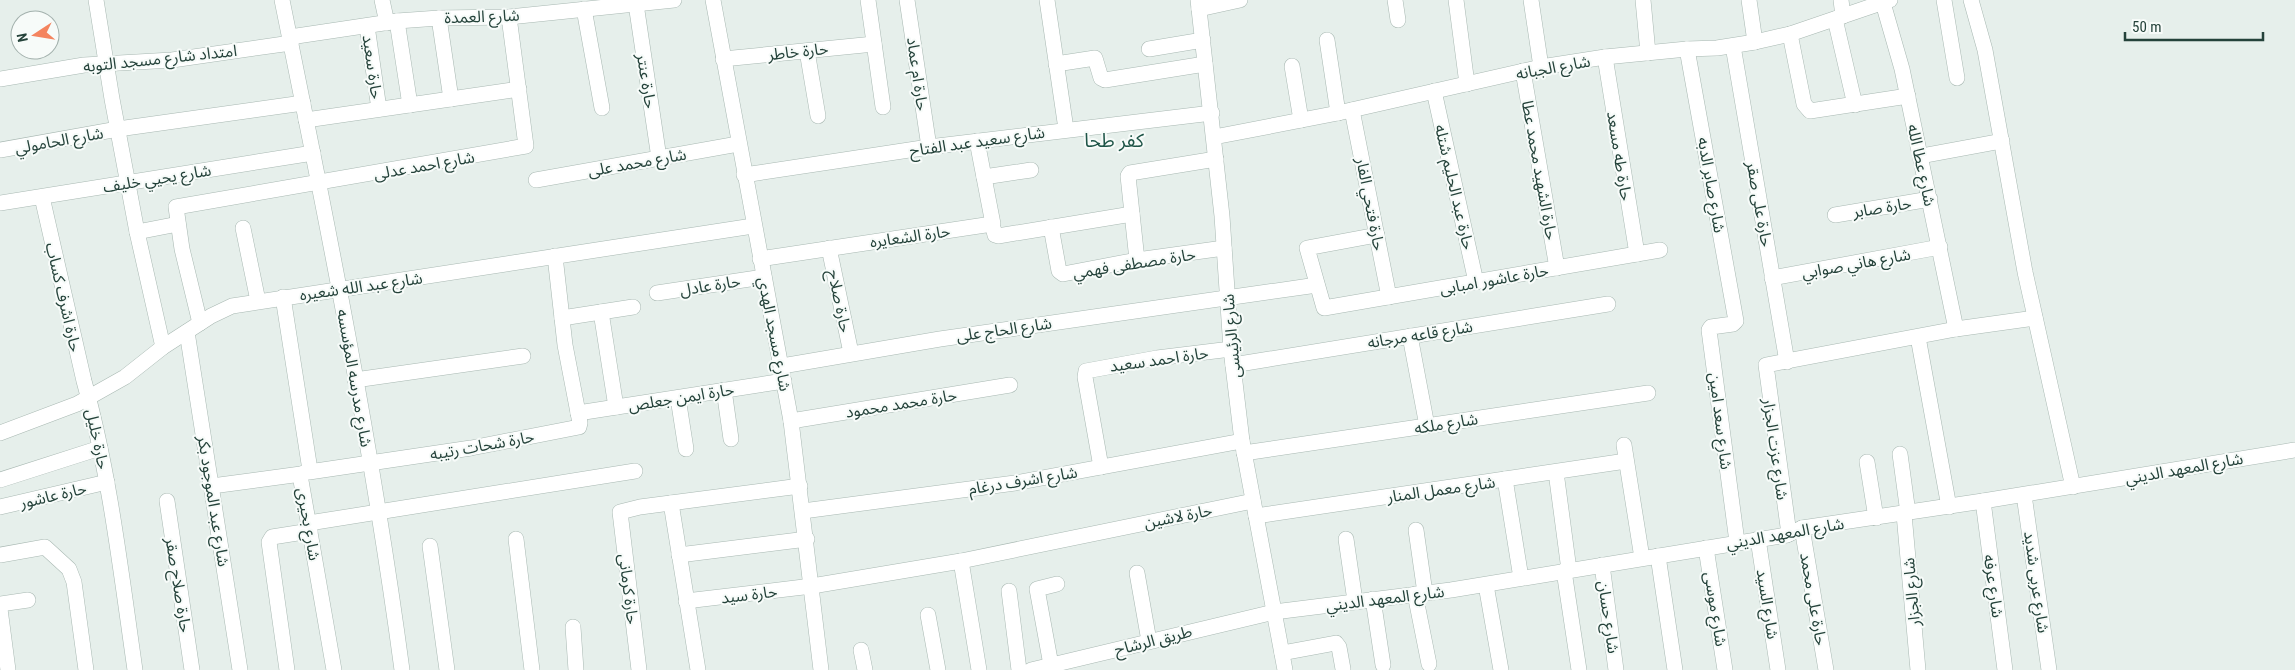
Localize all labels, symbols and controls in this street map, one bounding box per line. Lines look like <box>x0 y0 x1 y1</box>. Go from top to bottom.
street label: شارع العمدة <box>444 6 520 30</box>
north arrow <box>10 10 60 60</box>
scale bar <box>2125 10 2262 42</box>
text: 50 m <box>2132 18 2162 36</box>
text: N <box>14 32 31 44</box>
street label: حارة سعيد <box>359 34 386 100</box>
street label: حارة ام عماد <box>900 36 932 113</box>
street label: حارة خاطر <box>766 39 829 64</box>
street label: امتداد شارع مسجد التوبه <box>82 41 238 79</box>
street label: حارة عنتر <box>633 51 660 110</box>
street label: شارع الجبانه <box>1514 52 1592 86</box>
street label: حارة الشهيد محمد عطا <box>1518 99 1561 241</box>
street label: حارة طه مسعد <box>1603 110 1636 202</box>
street label: شارع عطا الله <box>1901 122 1939 208</box>
street label: شارع الحامولي <box>13 123 105 161</box>
street label: شارع سعيد عبد الفتاح <box>908 123 1046 163</box>
street label: حارة عبد الحليم شتله <box>1428 123 1478 252</box>
district label: كفر طحا <box>1084 129 1145 152</box>
street label: شارع صابر الدبه <box>1691 136 1729 235</box>
street label: شارع محمد على <box>586 144 688 183</box>
street label: شارع احمد عدلى <box>372 147 476 187</box>
street label: حارة فتحي الفار <box>1349 155 1389 253</box>
street label: حارة على صقر <box>1742 159 1776 248</box>
street label: شارع يحيي خليف <box>102 161 213 199</box>
street label: حارة صابر <box>1850 193 1913 222</box>
street label: حارة الشعايره <box>869 221 951 252</box>
street label: حارة اشرف كساب <box>42 241 85 354</box>
street label: حارة مصطفى فهمي <box>1071 244 1197 285</box>
street label: شارع هاني صوابي <box>1800 245 1913 285</box>
street label: حارة عاشور امبابى <box>1438 261 1550 298</box>
street label: شارع عبد الله شعيره <box>298 268 424 307</box>
street label: حارة صلاح <box>821 268 855 335</box>
street label: حارة عادل <box>679 271 742 301</box>
street label: شارع مسجد الهدي <box>751 275 795 393</box>
street label: شارع الرئيسى <box>1218 293 1248 379</box>
street label: شارع مدرسه المؤسسه <box>330 308 376 449</box>
street label: شارع الحاج على <box>955 313 1053 349</box>
street label: شارع قاعه مرجانه <box>1366 317 1475 355</box>
street label: حارة احمد سعيد <box>1108 343 1210 376</box>
street label: شارع سعد امين <box>1702 371 1736 471</box>
street label: حارة ايمن جعلص <box>627 380 735 415</box>
street label: حارة محمد محمود <box>844 385 958 422</box>
street label: شارع عزت الجزار <box>1756 396 1792 502</box>
street label: حارة خليل <box>82 407 113 471</box>
street label: شارع ملكه <box>1413 409 1480 441</box>
street label: حارة شحات رتيبه <box>428 427 536 464</box>
street label: شارع عبد الموجود بكر <box>191 433 233 568</box>
street label: شارع المعهد الديني <box>2124 449 2245 491</box>
street label: شارع اشرف درغام <box>967 463 1079 501</box>
street label: شارع معمل المنار <box>1385 472 1497 510</box>
street label: حارة عاشور <box>17 479 88 513</box>
street label: شارع بحيرى <box>290 486 324 563</box>
street label: حارة لاشين <box>1142 501 1214 532</box>
street label: شارع المعهد الديني <box>1725 514 1846 556</box>
street label: شارع عربى شديد <box>2017 530 2053 635</box>
street label: حارة صلاح صقر <box>158 535 195 634</box>
street label: حارة على محمد <box>1796 551 1831 647</box>
street label: حارة كرمانى <box>615 553 642 625</box>
street label: شارع عرفه <box>1977 553 2007 619</box>
street label: شارع الجزار <box>1899 557 1927 628</box>
street label: شارع السيد <box>1750 568 1782 641</box>
street label: شارع موسى <box>1697 570 1731 648</box>
street label: شارع حسان <box>1591 579 1623 655</box>
street label: حارة سيد <box>720 582 778 607</box>
street label: شارع المعهد الديني <box>1325 582 1446 618</box>
street label: طريق الرشاح <box>1112 622 1195 662</box>

